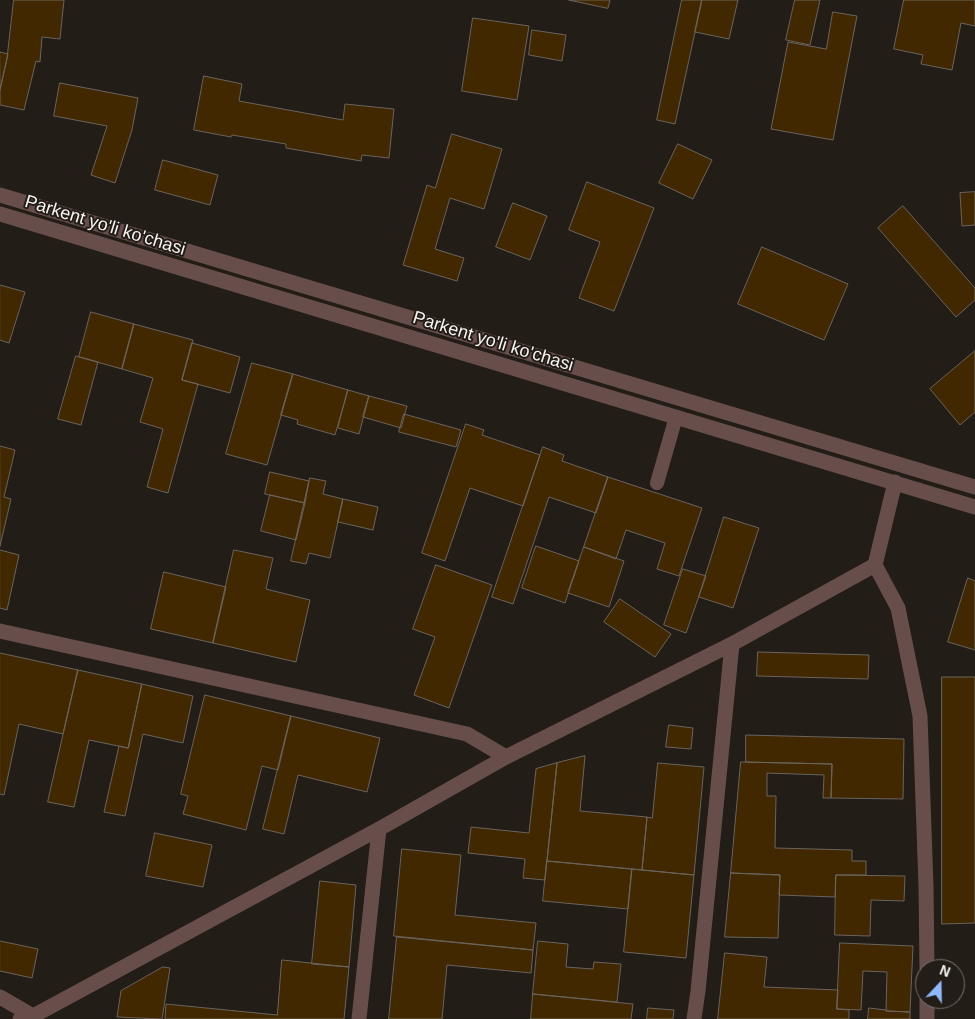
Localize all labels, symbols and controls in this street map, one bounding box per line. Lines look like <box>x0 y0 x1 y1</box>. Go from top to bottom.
street label: Parkent yo'li ko'chasi <box>22 191 188 261</box>
street label: Parkent yo'li ko'chasi <box>410 307 576 377</box>
north arrow <box>915 959 965 1009</box>
text: N <box>937 962 953 980</box>

